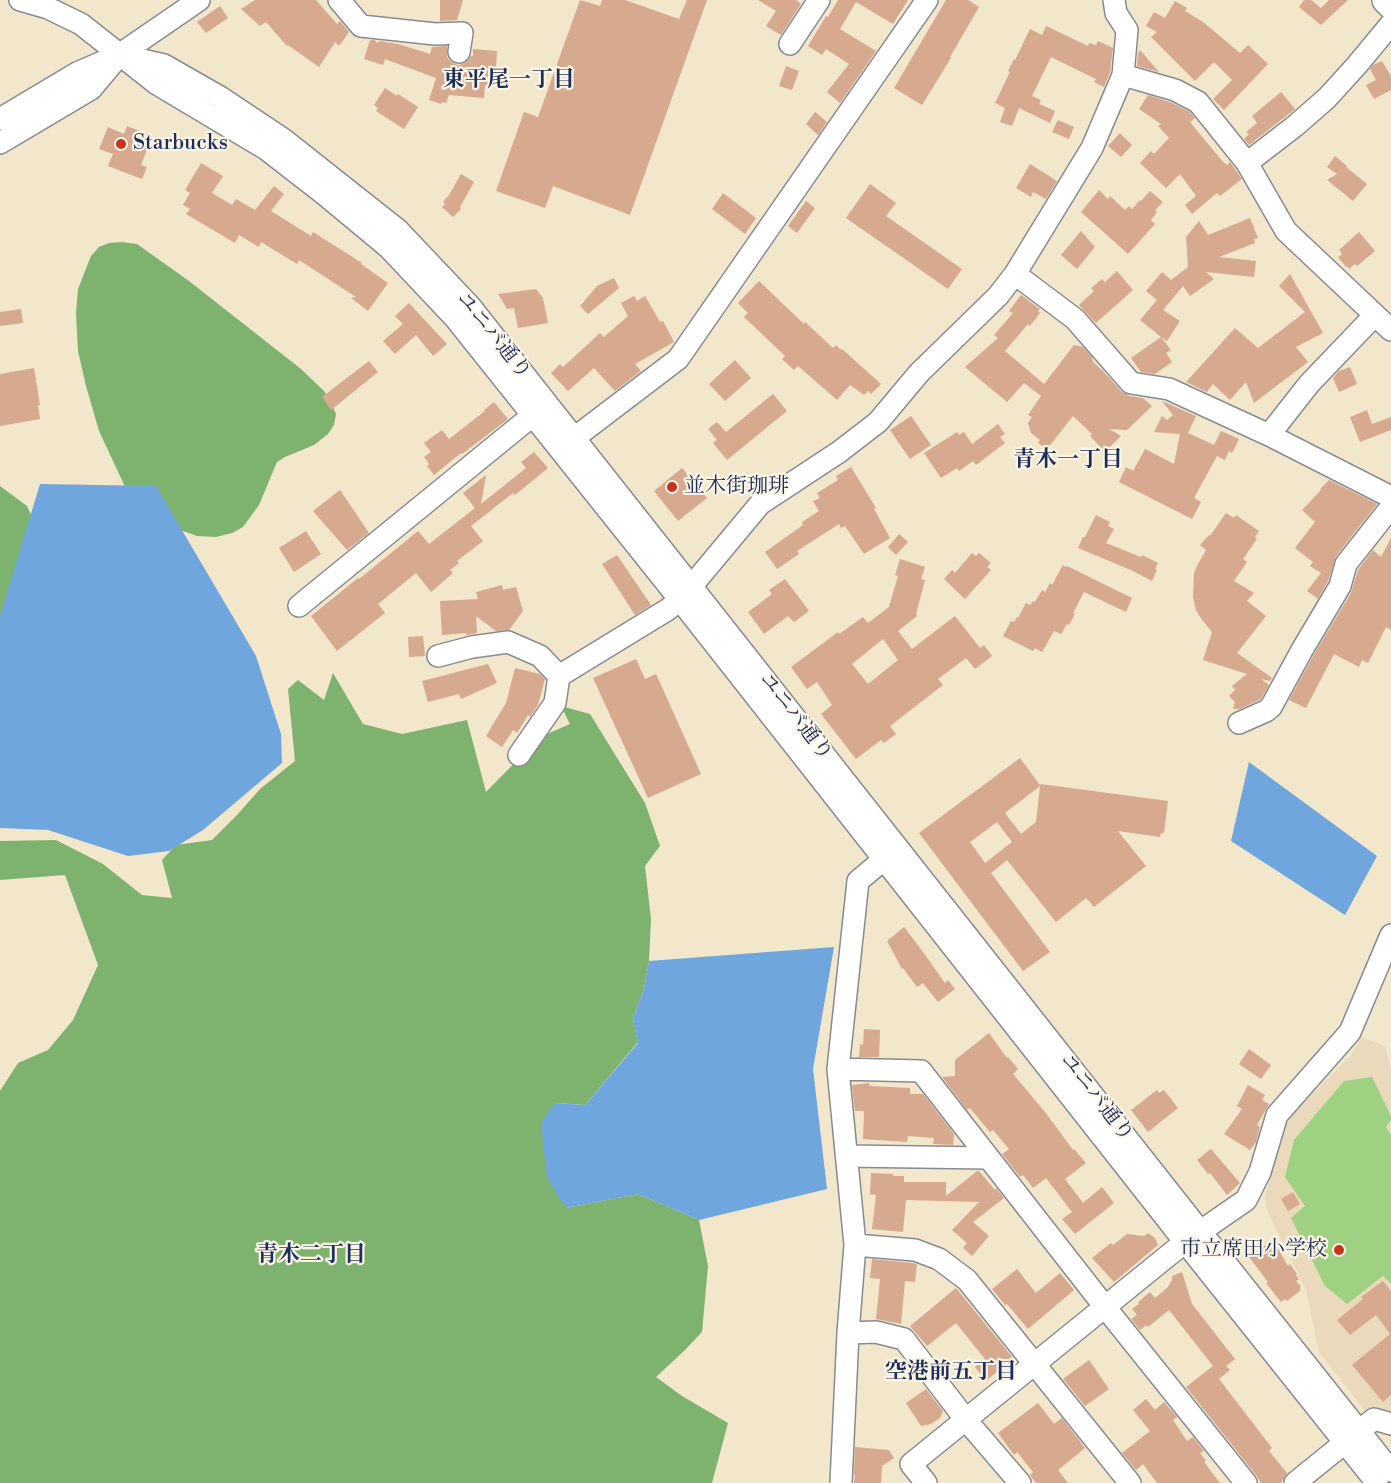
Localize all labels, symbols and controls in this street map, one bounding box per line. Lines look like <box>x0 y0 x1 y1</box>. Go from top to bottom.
district label: 東平尾一丁目 <box>443 68 575 94</box>
place label: Starbucks <box>133 131 228 157</box>
marker: Starbucks <box>114 137 128 151</box>
street label: ユニバ通り <box>450 287 536 385</box>
district label: 青木一丁目 <box>1013 448 1123 474</box>
place label: 並木街珈琲 <box>684 474 789 500</box>
marker: 並木街珈琲 <box>665 480 679 494</box>
street label: ユニバ通り <box>753 668 837 766</box>
street label: ユニバ通り <box>1054 1049 1138 1147</box>
place label: 市立席田小学校 <box>1180 1237 1327 1263</box>
district label: 青木二丁目 <box>256 1243 366 1269</box>
marker: 市立席田小学校 <box>1332 1243 1346 1257</box>
district label: 空港前五丁目 <box>885 1360 1017 1386</box>

